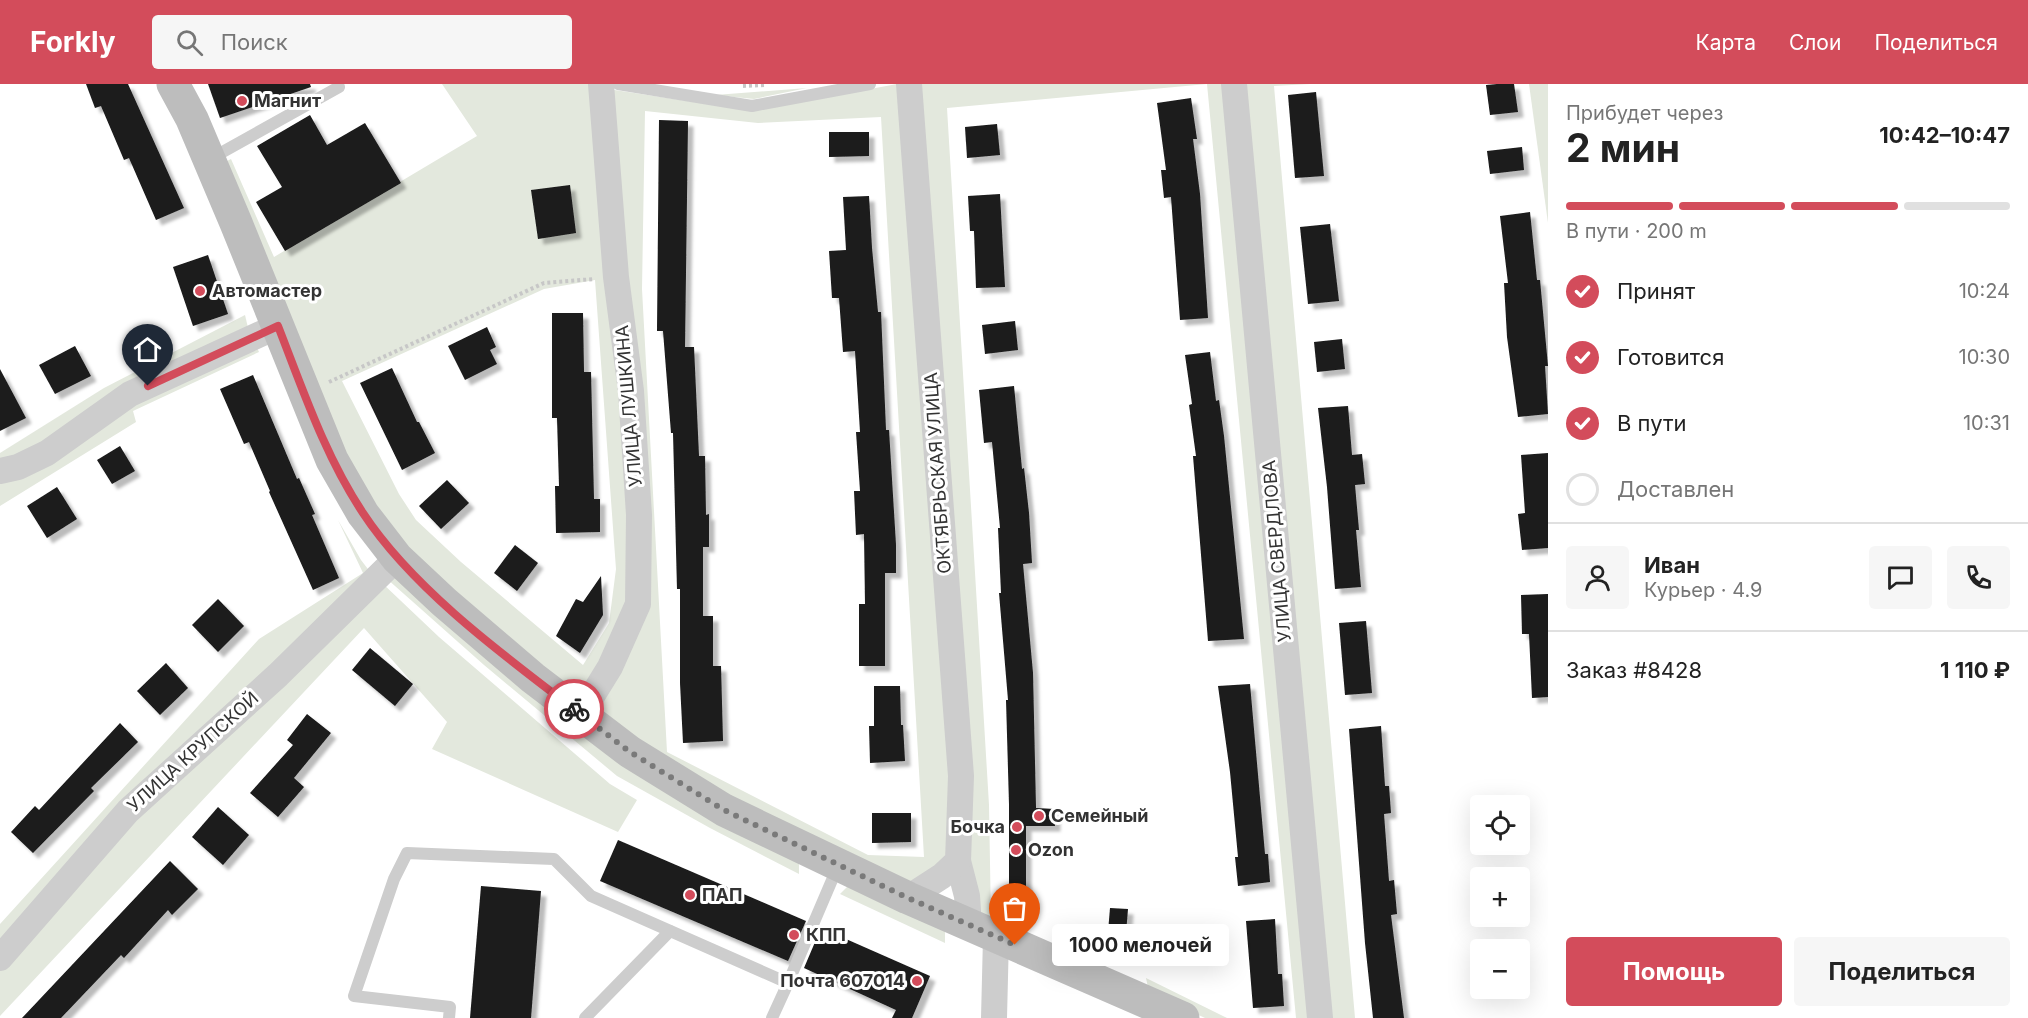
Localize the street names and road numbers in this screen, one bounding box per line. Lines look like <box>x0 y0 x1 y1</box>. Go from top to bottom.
street label: УЛИЦА ЛУШКИНА <box>611 324 646 488</box>
street label: ОКТЯБРЬСКАЯ УЛИЦА <box>920 372 955 574</box>
street label: УЛИЦА СВЕРДЛОВА <box>1258 459 1295 643</box>
street label: УЛИЦА КРУПСКОЙ <box>122 687 262 816</box>

